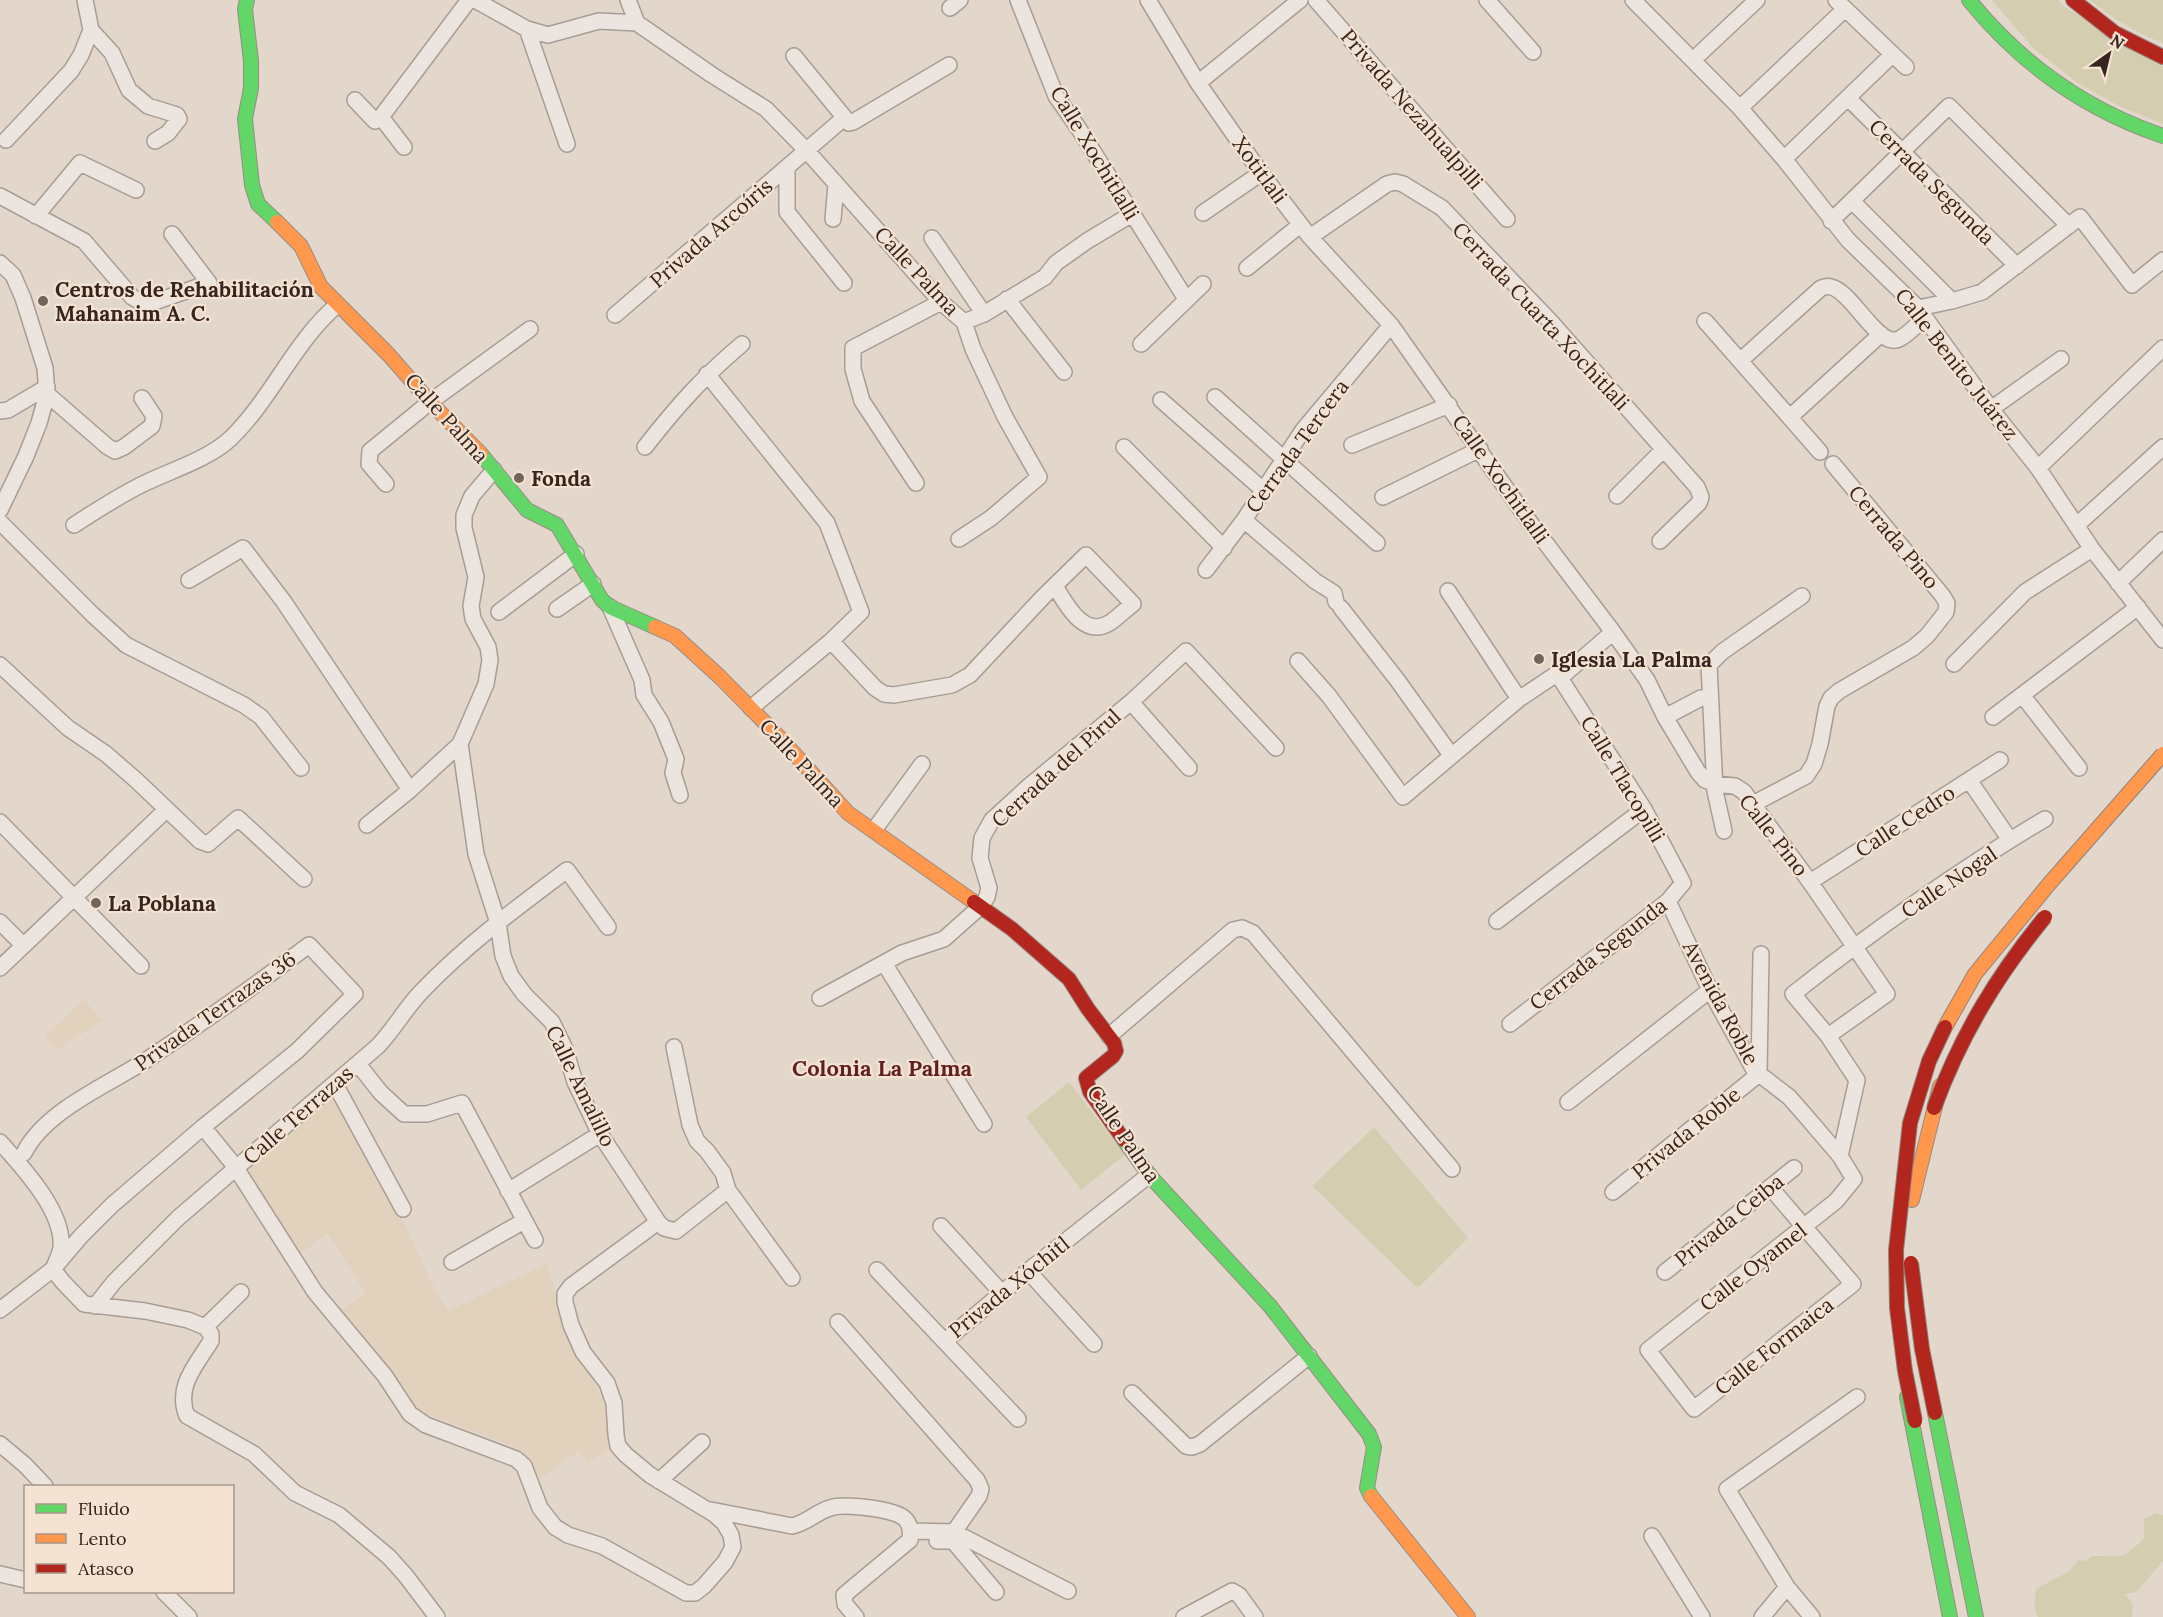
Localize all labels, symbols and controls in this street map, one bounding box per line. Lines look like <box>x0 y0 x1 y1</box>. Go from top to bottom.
street label: Privada Nezahualpilli <box>1335 23 1489 195</box>
north arrow <box>2079 24 2139 84</box>
text: N <box>2107 30 2128 53</box>
street label: Calle Xochitlalli <box>1044 81 1146 225</box>
street label: Cerrada Segunda <box>1863 113 2001 251</box>
street label: Xotitlali <box>1227 131 1293 209</box>
street label: Privada Arcoíris <box>644 172 778 294</box>
street label: Cerrada Cuarta Xochitlali <box>1447 216 1635 416</box>
street label: Calle Palma <box>869 221 965 321</box>
place label: Centros de Rehabilitación Mahanaim A. C. <box>55 276 314 327</box>
street label: Calle Benito Juárez <box>1889 283 2025 445</box>
marker: Centros de Rehabilitación Mahanaim A. C. <box>36 294 50 308</box>
street label: Calle Palma <box>399 367 495 469</box>
street label: Cerrada Tercera <box>1239 374 1355 518</box>
street label: Calle Xochitlalli <box>1446 409 1556 549</box>
place label: Fonda <box>531 465 591 492</box>
marker: Fonda <box>512 471 526 485</box>
street label: Cerrada Pino <box>1843 479 1945 595</box>
place label: Iglesia La Palma <box>1551 646 1712 673</box>
marker: Iglesia La Palma <box>1532 652 1546 666</box>
street label: Cerrada del Pirul <box>986 703 1126 833</box>
street label: Calle Tlacopilli <box>1575 711 1671 847</box>
street label: Calle Palma <box>754 713 850 813</box>
street label: Calle Cedro <box>1850 779 1960 863</box>
street label: Calle Pino <box>1733 788 1815 882</box>
street label: Calle Nogal <box>1896 840 2002 924</box>
place label: La Poblana <box>108 890 216 917</box>
street label: Cerrada Segunda <box>1524 892 1672 1016</box>
marker: La Poblana <box>89 896 103 910</box>
street label: Avenida Roble <box>1676 935 1765 1070</box>
street label: Privada Terrazas 36 <box>129 945 301 1077</box>
street label: Calle Amalillo <box>540 1021 622 1151</box>
district label: Colonia La Palma <box>792 1054 972 1082</box>
street label: Calle Terrazas <box>237 1060 359 1170</box>
street label: Calle Palma <box>1081 1080 1167 1188</box>
street label: Privada Roble <box>1626 1081 1746 1185</box>
street label: Privada Ceiba <box>1669 1168 1789 1272</box>
street label: Calle Oyamel <box>1694 1217 1812 1317</box>
street label: Privada Xóchitl <box>943 1230 1075 1344</box>
street label: Calle Formaica <box>1709 1291 1839 1401</box>
legend <box>24 1485 234 1593</box>
text: Fluido <box>78 1497 130 1520</box>
text: Lento <box>78 1527 126 1550</box>
text: Atasco <box>77 1557 134 1580</box>

